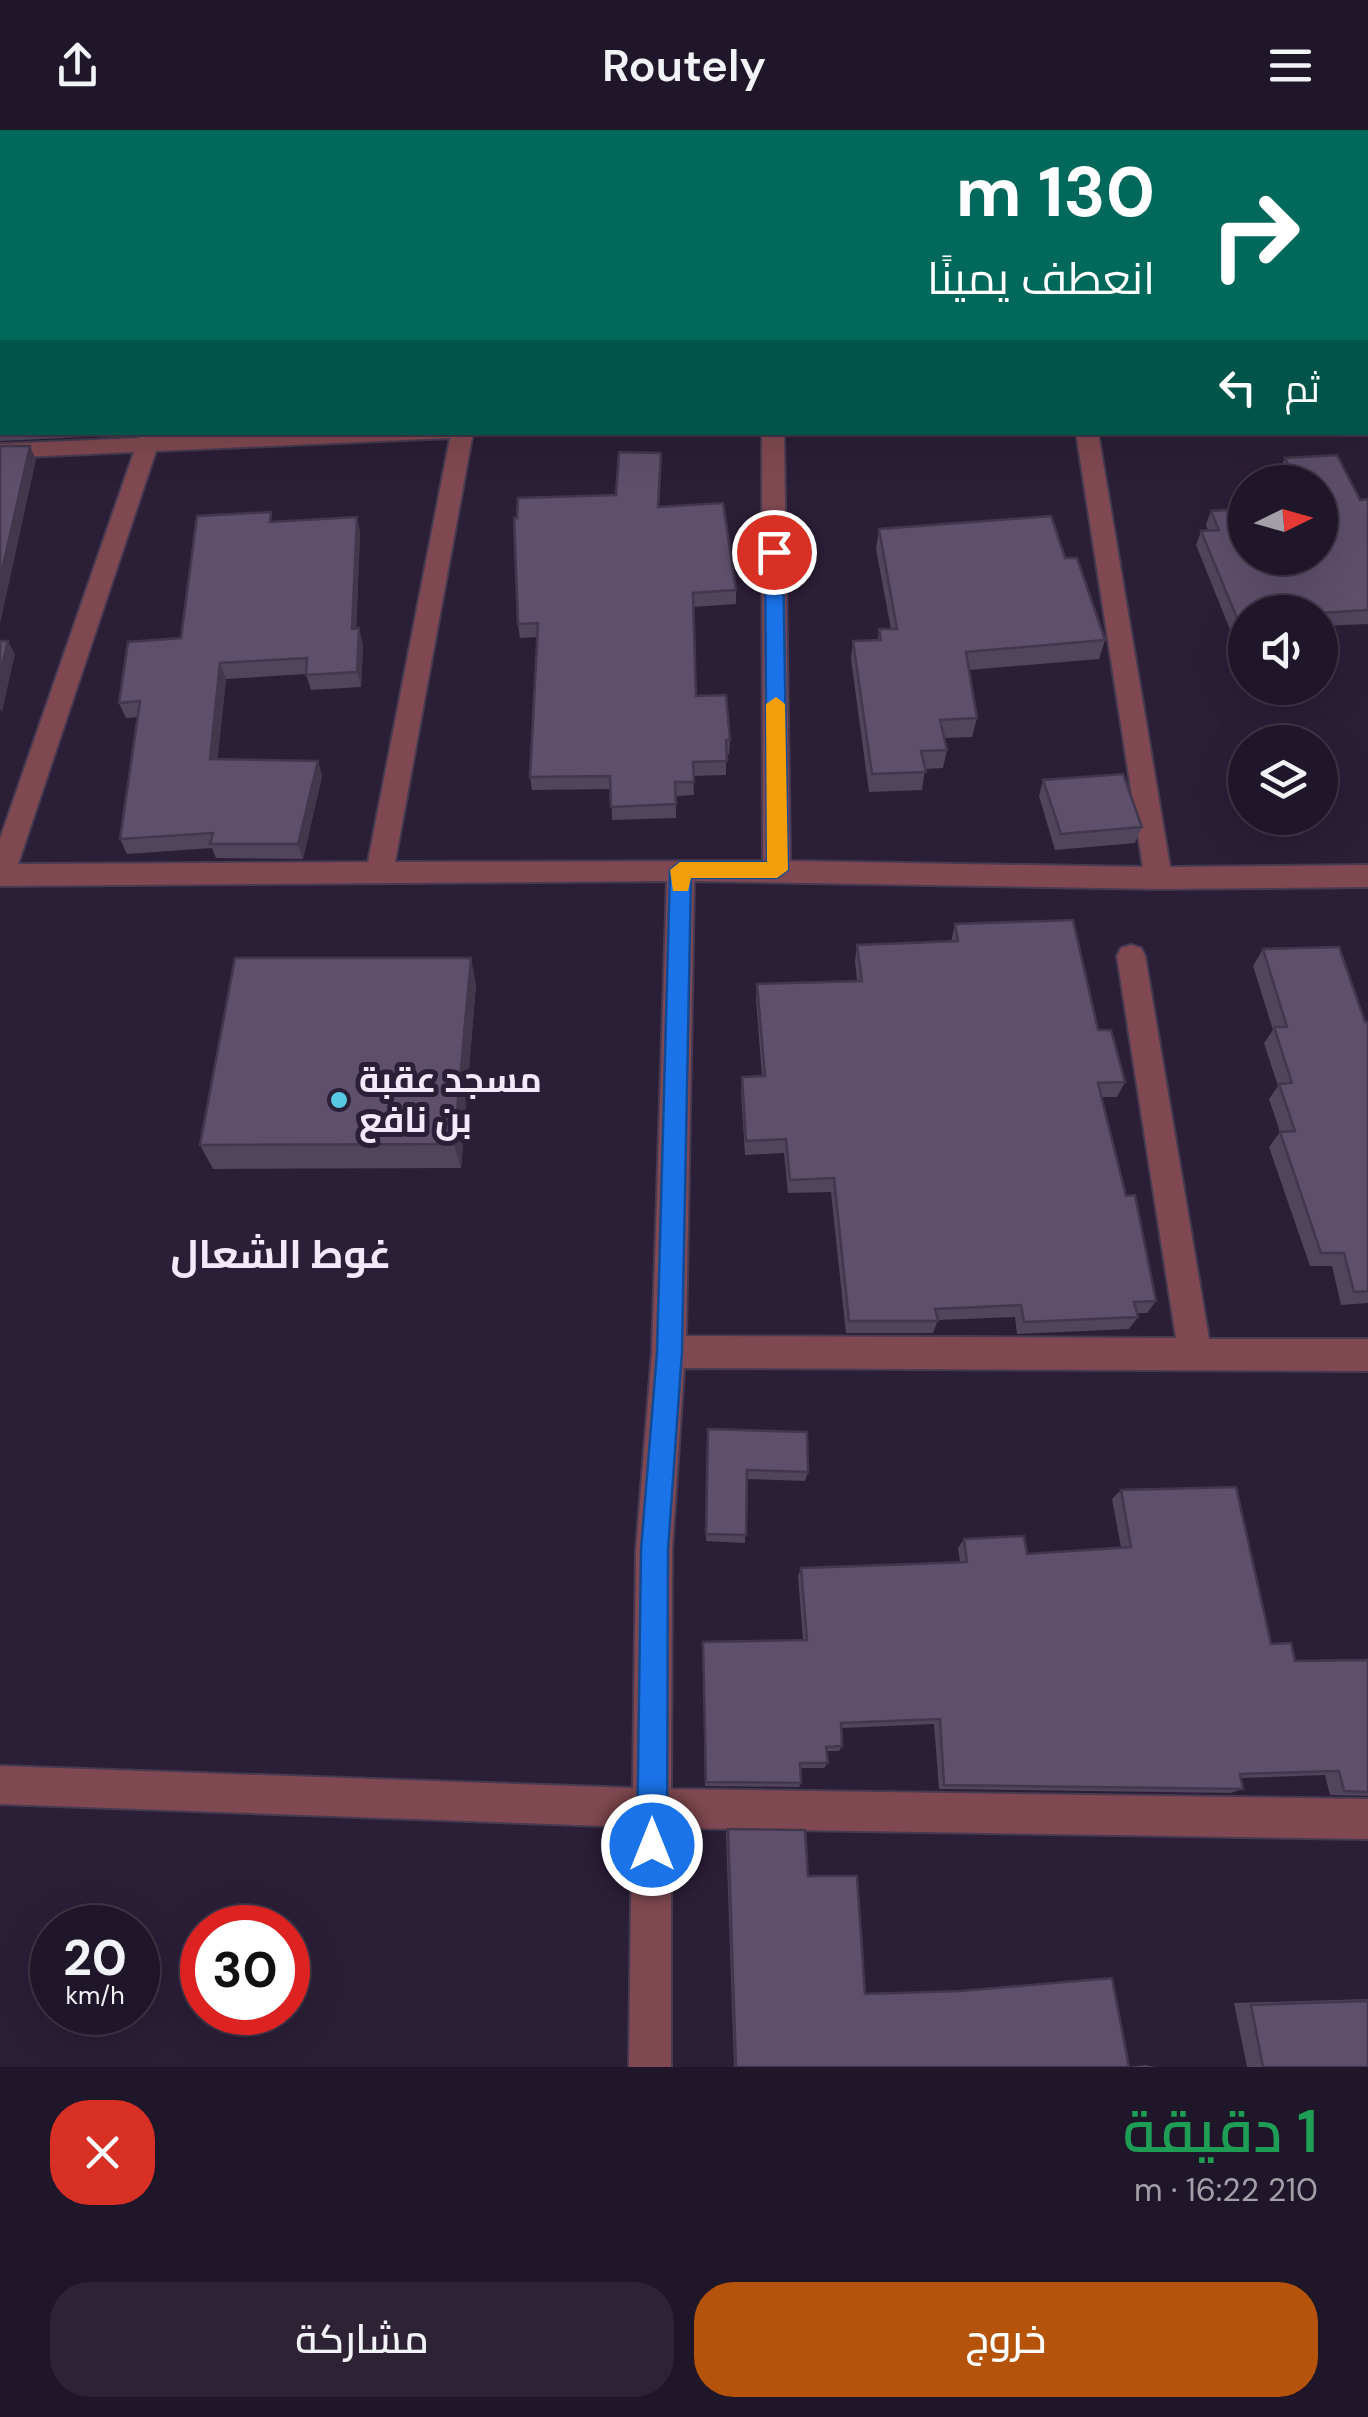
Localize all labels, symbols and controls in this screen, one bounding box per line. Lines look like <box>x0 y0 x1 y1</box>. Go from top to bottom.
text: Routely <box>602 36 766 95</box>
icon: share <box>50 38 105 93</box>
icon: menu <box>1263 38 1318 93</box>
text: 130 m <box>956 147 1155 238</box>
icon: right <box>1190 170 1320 300</box>
text: انعطف يمينًا <box>927 249 1155 308</box>
icon: left <box>1210 360 1265 415</box>
text: ثم <box>1285 364 1320 414</box>
north arrow <box>1228 465 1338 575</box>
map controls <box>1228 465 1338 835</box>
pin <box>732 510 817 595</box>
icon: arrive <box>747 525 802 580</box>
button: sound <box>1228 595 1338 705</box>
button: layers <box>1228 725 1338 835</box>
place label: مسجد عقبة بن نافع <box>359 1057 542 1144</box>
marker: مسجد عقبة بن نافع <box>328 1089 350 1111</box>
district label: غوط الشعال <box>171 1228 391 1280</box>
position arrow <box>600 1793 704 1897</box>
speed limit sign: 30 <box>180 1905 310 2035</box>
text: 20 <box>63 1925 127 1991</box>
text: km/h <box>65 1979 125 2012</box>
text: 1 دقيقة <box>1123 2092 1318 2171</box>
button: close <box>50 2100 155 2205</box>
text: 210 m · 16:22 <box>1134 2169 1318 2211</box>
button: مشاركة <box>50 2282 674 2397</box>
button: خروج <box>694 2282 1318 2397</box>

